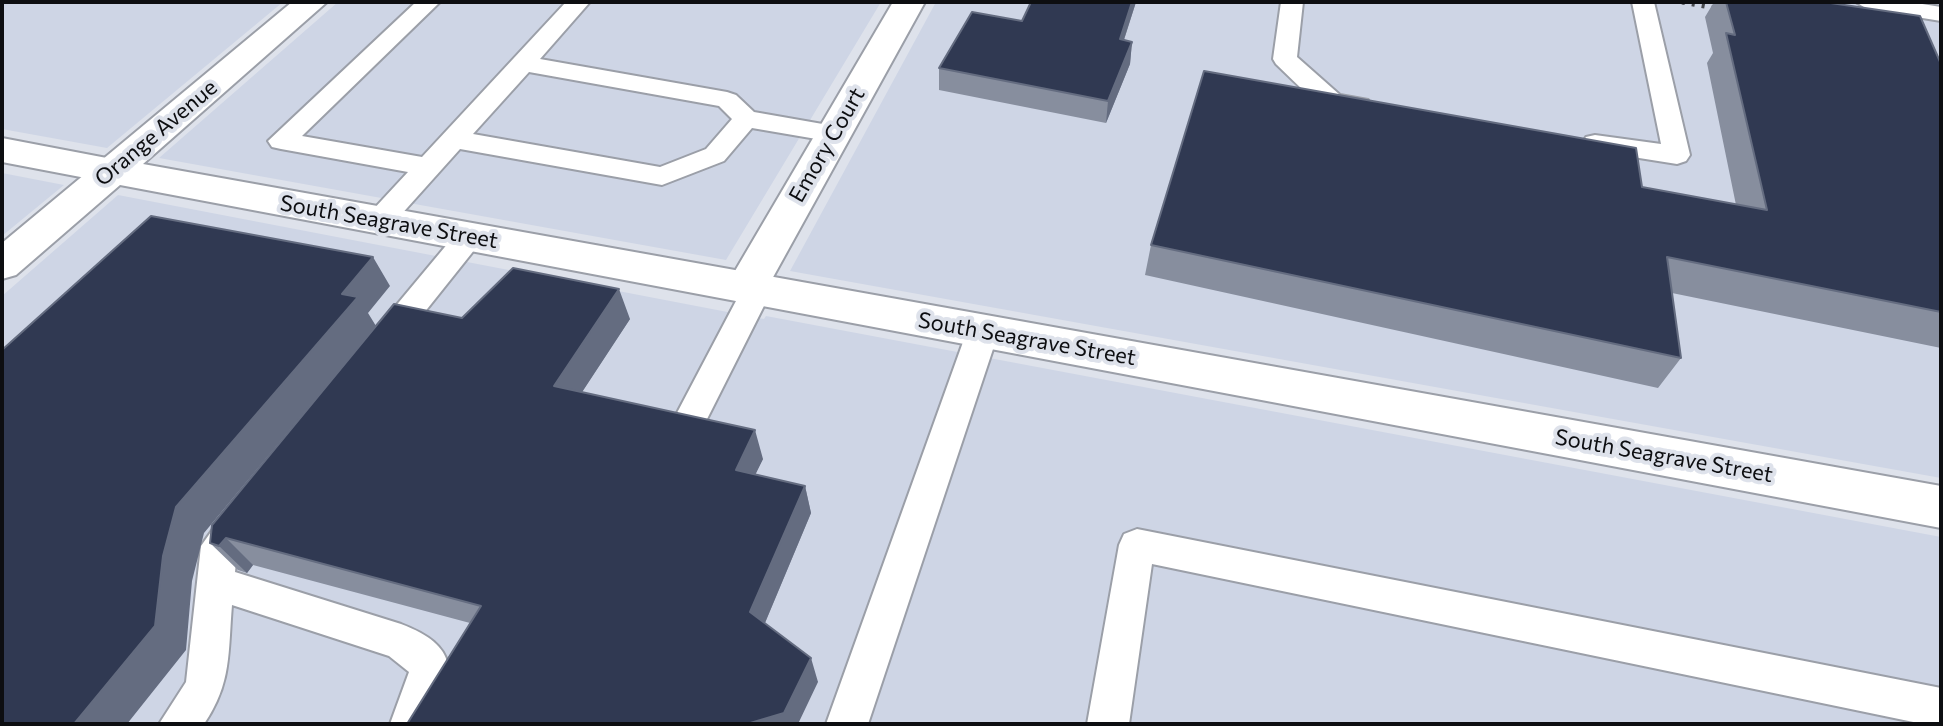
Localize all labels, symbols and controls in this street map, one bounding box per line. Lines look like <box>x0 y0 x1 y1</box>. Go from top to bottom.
street label: Orange Avenue <box>89 74 223 192</box>
street label: Emory Court <box>784 83 870 207</box>
street label: South Seagrave Street <box>278 190 500 254</box>
street label: South Seagrave Street <box>916 307 1138 371</box>
street label: South Seagrave Street <box>1553 424 1775 488</box>

